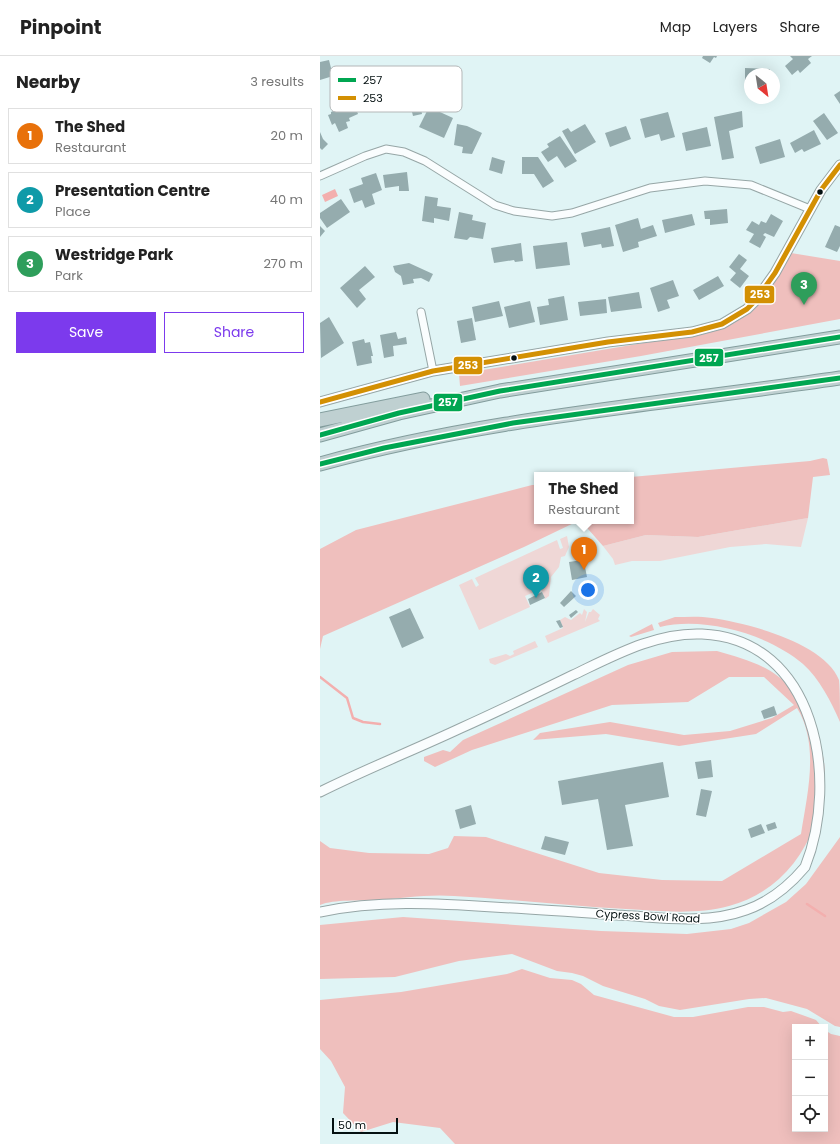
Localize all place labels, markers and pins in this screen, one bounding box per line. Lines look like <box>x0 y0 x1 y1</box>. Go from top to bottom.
unlabelled marker <box>815 187 825 197</box>
pin: 3 <box>791 272 817 305</box>
unlabelled marker <box>509 353 519 363</box>
pin: 1 <box>571 537 597 570</box>
pin: 2 <box>523 565 549 598</box>

